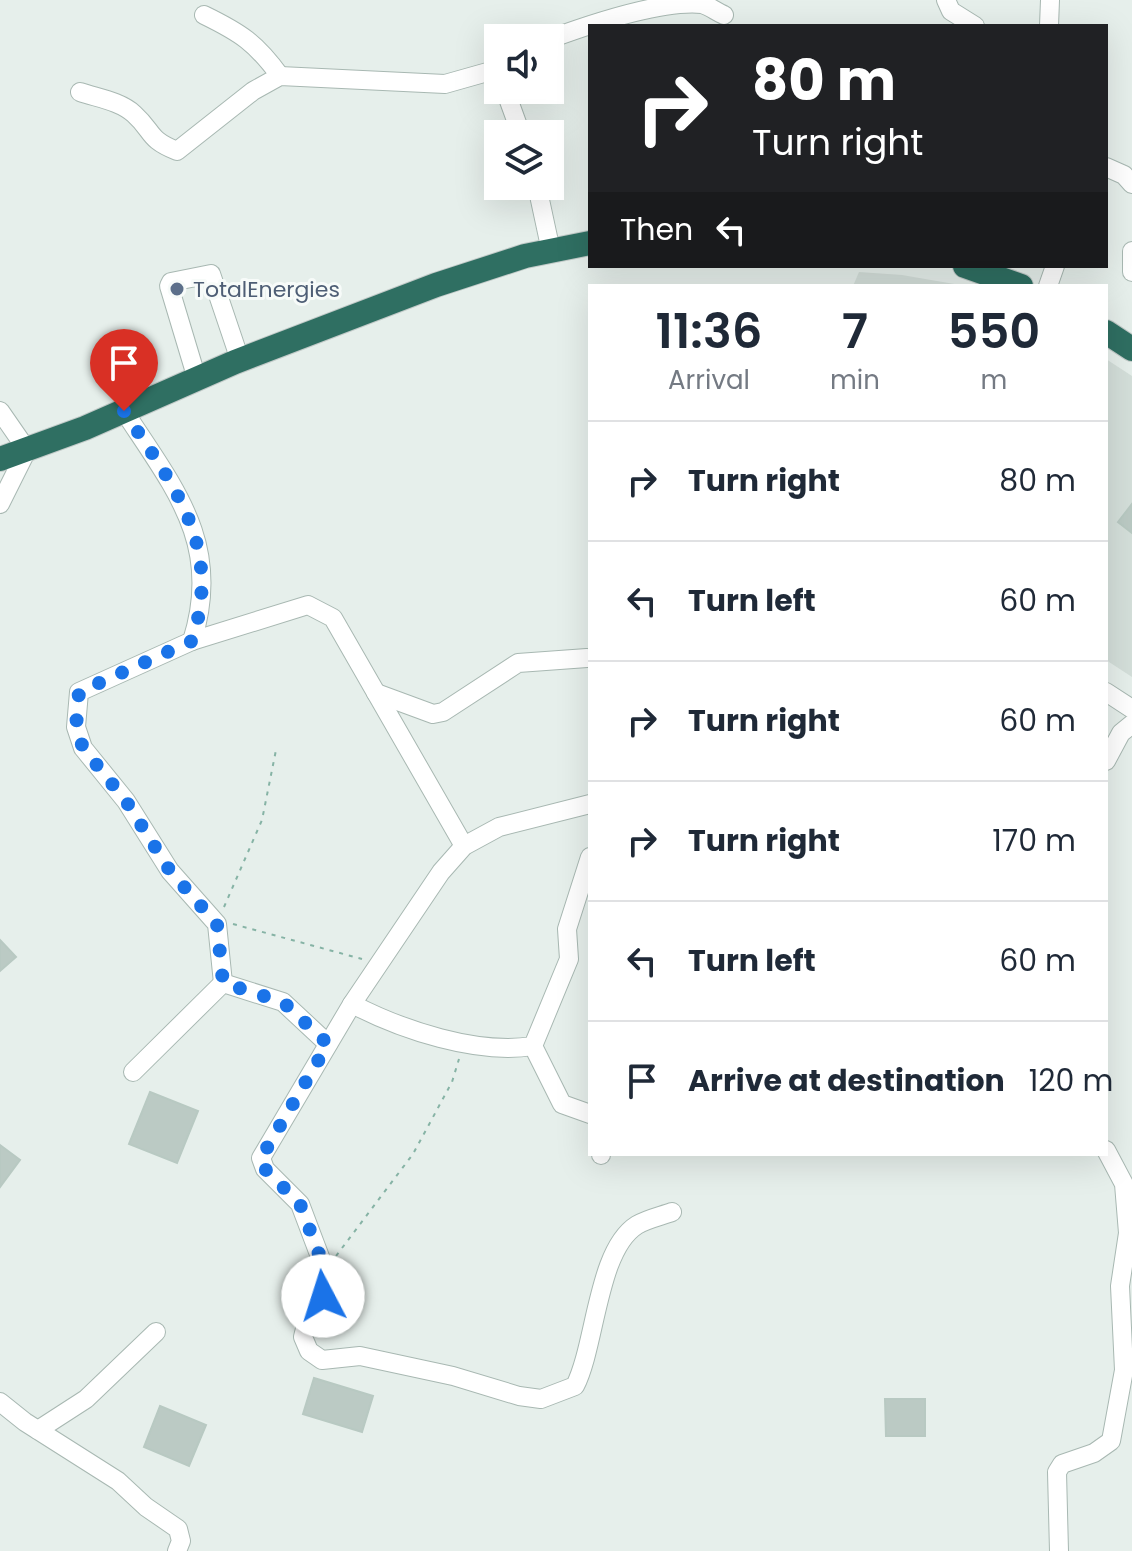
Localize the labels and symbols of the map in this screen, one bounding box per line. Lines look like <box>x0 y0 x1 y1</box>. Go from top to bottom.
place label: TotalEnergies <box>193 274 340 305</box>
marker: TotalEnergies <box>168 280 186 298</box>
pin <box>90 329 158 411</box>
position arrow <box>281 1254 365 1338</box>

